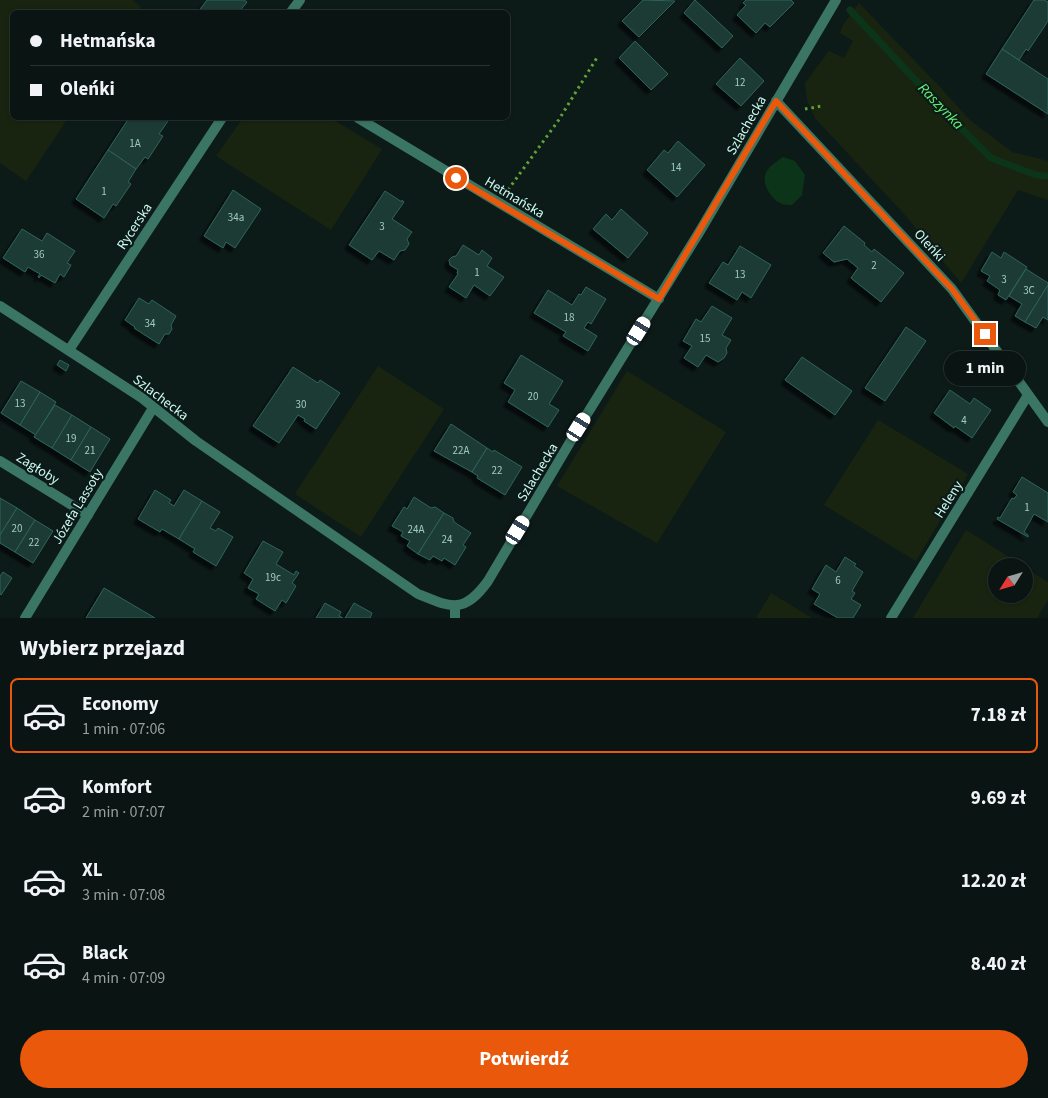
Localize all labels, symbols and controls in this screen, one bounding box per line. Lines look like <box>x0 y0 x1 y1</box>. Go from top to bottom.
text: Hetmańska <box>60 28 156 55</box>
house number: 12 <box>735 75 745 90</box>
text: Oleńki <box>60 76 115 103</box>
water label: Raszynka <box>913 78 968 134</box>
street label: Szlachecka <box>722 92 772 159</box>
house number: 1A <box>129 136 141 151</box>
house number: 14 <box>671 160 682 175</box>
route start <box>445 167 467 189</box>
street label: Hetmańska <box>481 172 548 224</box>
house number: 1 <box>101 184 107 199</box>
street label: Rycerska <box>112 199 157 254</box>
house number: 34a <box>228 210 244 225</box>
house number: 3 <box>379 219 385 234</box>
street label: Oleńki <box>909 225 949 266</box>
house number: 36 <box>34 247 45 262</box>
house number: 2 <box>871 258 877 273</box>
house number: 1 <box>474 265 480 280</box>
house number: 13 <box>735 267 745 282</box>
house number: 3 <box>1001 272 1007 287</box>
house number: 3C <box>1023 283 1035 298</box>
house number: 18 <box>564 310 575 325</box>
car <box>624 314 653 348</box>
house number: 34 <box>145 316 156 331</box>
route end <box>974 323 996 345</box>
house number: 15 <box>700 331 710 346</box>
callout: 1 min <box>944 352 1026 386</box>
text: 1 min <box>966 357 1004 379</box>
street label: Szlachecka <box>128 370 192 425</box>
house number: 20 <box>528 389 538 404</box>
house number: 13 <box>15 396 25 411</box>
house number: 30 <box>296 397 306 412</box>
car <box>564 410 593 444</box>
house number: 4 <box>961 413 967 428</box>
house number: 19 <box>66 431 76 446</box>
street label: Szlachecka <box>512 439 563 506</box>
house number: 21 <box>85 443 95 458</box>
house number: 22A <box>453 443 469 458</box>
street label: Zagłoby <box>12 448 63 490</box>
house number: 22 <box>492 463 502 478</box>
street label: Józefa Lassoty <box>47 465 109 548</box>
street label: Heleny <box>930 477 968 522</box>
house number: 1 <box>1024 500 1030 515</box>
car <box>503 513 532 547</box>
house number: 20 <box>12 521 22 536</box>
house number: 24A <box>408 522 424 537</box>
house number: 24 <box>442 532 453 547</box>
house number: 22 <box>29 535 39 550</box>
north arrow <box>988 558 1032 602</box>
map controls <box>988 558 1033 603</box>
house number: 19c <box>265 570 281 585</box>
house number: 6 <box>835 573 841 588</box>
text: Wybierz przejazd <box>20 632 185 664</box>
text: Economy <box>82 691 159 718</box>
icon: car <box>22 693 67 738</box>
text: 7.18 zł <box>971 702 1026 729</box>
text: 1 min · 07:06 <box>82 718 165 740</box>
text: Komfort <box>82 774 152 801</box>
icon: car <box>22 776 67 821</box>
text: 9.69 zł <box>971 785 1026 812</box>
text: 2 min · 07:07 <box>82 801 165 823</box>
text: XL <box>82 857 103 884</box>
icon: car <box>22 859 67 904</box>
text: 12.20 zł <box>961 868 1026 895</box>
text: 3 min · 07:08 <box>82 884 165 906</box>
text: Black <box>82 940 128 967</box>
icon: car <box>22 942 67 987</box>
text: 8.40 zł <box>971 951 1026 978</box>
text: 4 min · 07:09 <box>82 967 165 989</box>
button: Potwierdź <box>20 1030 1028 1088</box>

